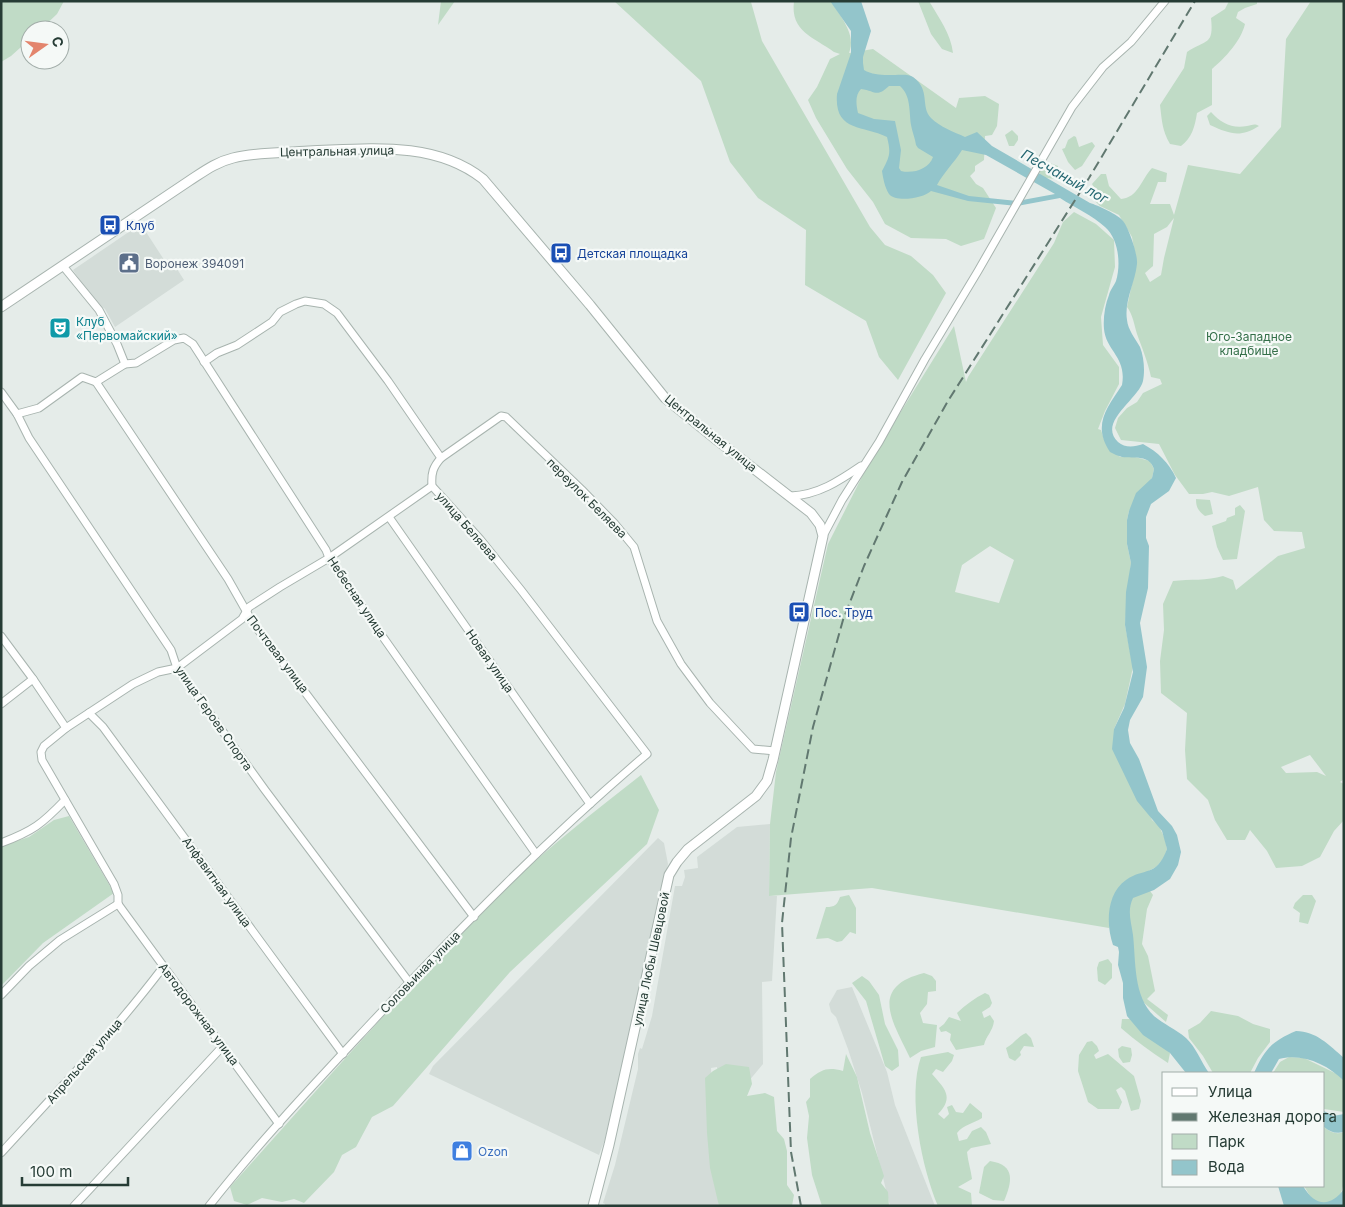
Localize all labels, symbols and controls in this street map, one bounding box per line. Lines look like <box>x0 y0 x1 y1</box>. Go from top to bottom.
north arrow <box>20 20 70 70</box>
text: С <box>49 35 68 49</box>
street label: Центральная улица <box>280 143 394 159</box>
water label: Песчаный лог <box>1019 145 1112 207</box>
bus stop icon: Клуб <box>98 213 122 237</box>
place label: Клуб <box>126 218 155 233</box>
bus stop icon: Детская площадка <box>549 241 573 265</box>
place label: Детская площадка <box>577 246 688 261</box>
public building icon: Воронеж 394091 <box>117 251 141 275</box>
place label: Воронеж 394091 <box>145 256 244 271</box>
place label: Клуб «Первомайский» <box>76 314 178 343</box>
theatre icon: Клуб «Первомайский» <box>48 316 72 340</box>
park label: Юго-Западное кладбище <box>1206 329 1292 358</box>
street label: Центральная улица <box>662 391 760 475</box>
street label: переулок Беляева <box>544 455 630 541</box>
street label: улица Беляева <box>433 489 501 563</box>
street label: Небесная улица <box>324 553 390 641</box>
bus stop icon: Пос. Труд <box>787 600 811 624</box>
place label: Пос. Труд <box>815 605 873 620</box>
street label: Почтовая улица <box>244 612 312 696</box>
street label: Новая улица <box>463 626 517 696</box>
street label: улица Героев Спорта <box>172 663 256 773</box>
street label: Алфавитная улица <box>179 834 255 930</box>
street label: улица Любы Шевцовой <box>629 891 673 1027</box>
street label: Соловьиная улица <box>377 928 463 1016</box>
street label: Автодорожная улица <box>156 960 242 1068</box>
street label: Апрельская улица <box>43 1016 125 1106</box>
legend <box>1162 1072 1325 1187</box>
text: Улица <box>1208 1082 1252 1101</box>
text: Железная дорога <box>1208 1107 1337 1126</box>
text: Парк <box>1208 1132 1245 1151</box>
shop icon: Ozon <box>450 1139 474 1163</box>
place label: Ozon <box>478 1144 508 1159</box>
scale bar <box>22 1154 129 1186</box>
text: Вода <box>1208 1157 1245 1176</box>
text: 100 m <box>30 1162 72 1181</box>

